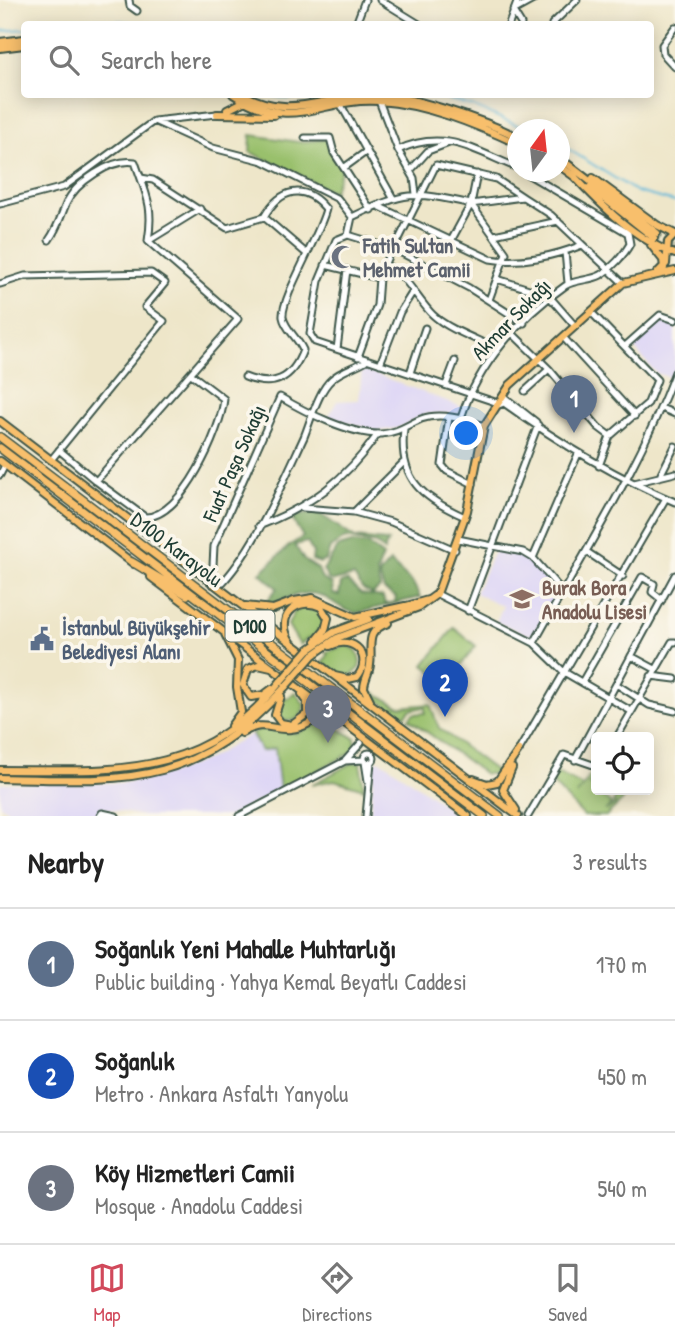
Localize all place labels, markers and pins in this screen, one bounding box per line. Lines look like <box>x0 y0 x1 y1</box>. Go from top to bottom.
place label: Fatih Sultan Mehmet Camii <box>362 231 471 284</box>
mosque icon: Fatih Sultan Mehmet Camii <box>329 243 357 271</box>
pin: 1 <box>551 375 597 433</box>
place label: Burak Bora Anadolu Lisesi <box>542 573 647 626</box>
school or university icon: Burak Bora Anadolu Lisesi <box>508 585 536 613</box>
place label: İstanbul Büyükşehir Belediyesi Alanı <box>62 613 211 667</box>
public building icon: İstanbul Büyükşehir Belediyesi Alanı <box>28 625 56 653</box>
pin: 2 <box>422 659 468 717</box>
pin: 3 <box>305 685 351 743</box>

